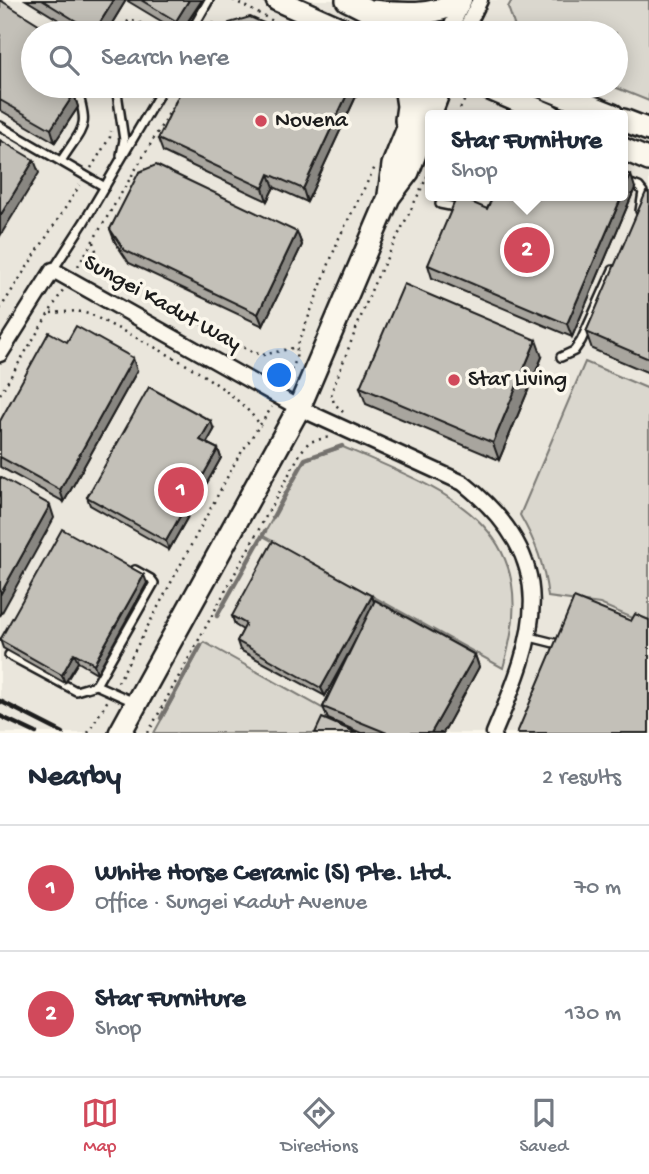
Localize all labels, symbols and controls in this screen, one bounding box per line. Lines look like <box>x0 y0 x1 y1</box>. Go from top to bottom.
search box <box>21 21 628 98</box>
icon: search <box>45 41 83 79</box>
text: Search here <box>101 44 229 75</box>
place label: Novena <box>275 108 349 135</box>
popup <box>425 110 628 201</box>
marker: Novena <box>253 113 269 129</box>
text: Star Furniture <box>451 127 602 158</box>
text: Shop <box>451 158 497 185</box>
pin: 2 <box>504 224 550 276</box>
street label: Sungei Kadut Way <box>79 250 245 358</box>
your location <box>262 358 296 392</box>
place label: Star Living <box>468 367 567 394</box>
marker: Star Living <box>446 372 462 388</box>
pin: 1 <box>158 464 204 516</box>
text: Nearby <box>28 761 121 796</box>
text: 2 results <box>542 765 621 792</box>
text: White Horse Ceramic (S) Pte. Ltd. <box>95 859 453 890</box>
text: 1 <box>46 875 56 902</box>
text: 70 m <box>574 875 621 902</box>
text: Office · Sungei Kadut Avenue <box>95 890 367 917</box>
text: Star Furniture <box>95 985 246 1016</box>
text: 2 <box>45 1001 57 1028</box>
text: 130 m <box>565 1001 621 1028</box>
text: Shop <box>95 1016 141 1043</box>
tab: Map <box>81 1094 119 1159</box>
tab: Directions <box>281 1094 358 1159</box>
tab: Saved <box>519 1094 568 1159</box>

